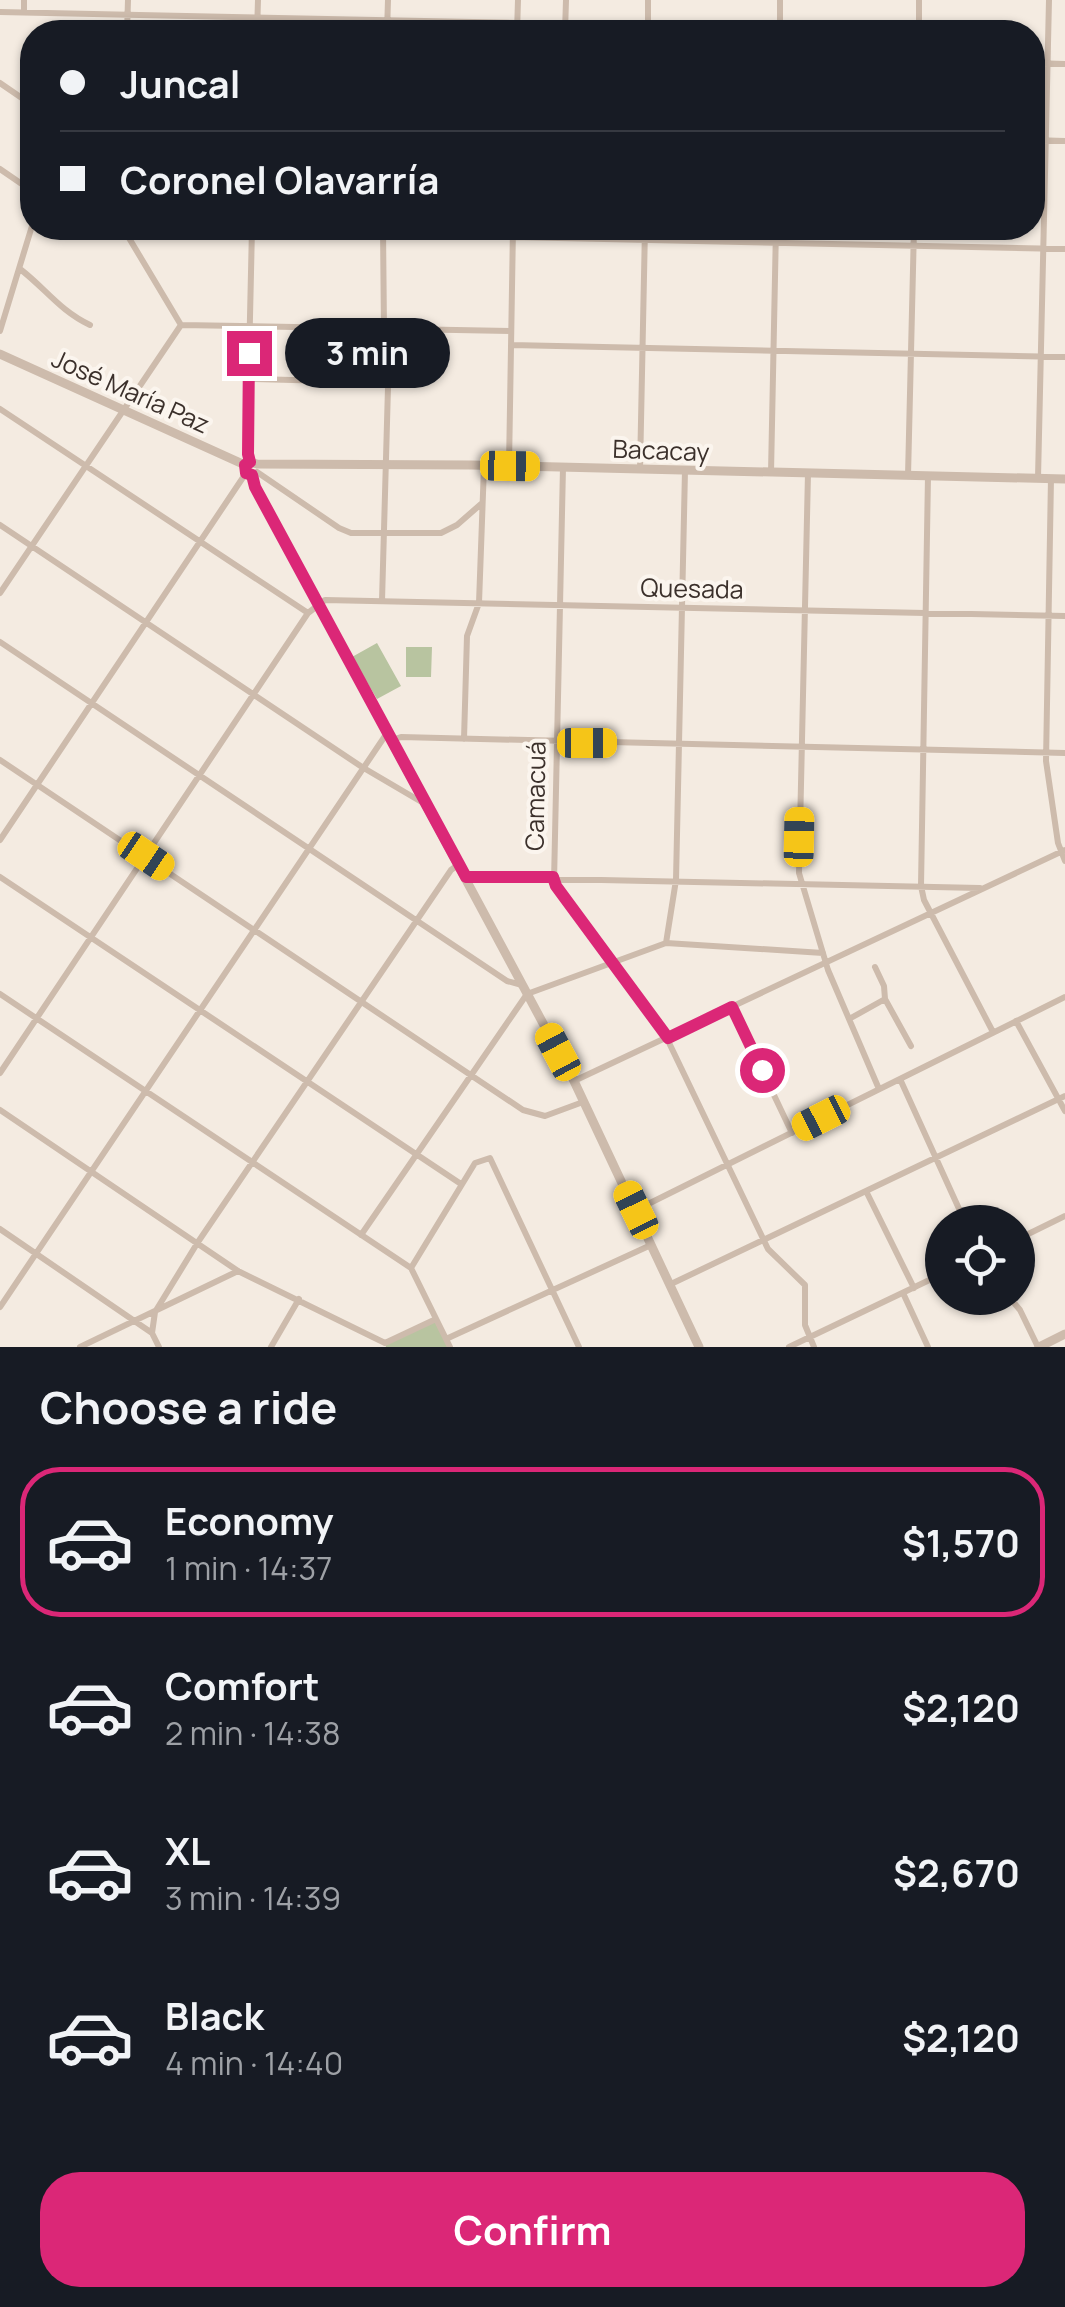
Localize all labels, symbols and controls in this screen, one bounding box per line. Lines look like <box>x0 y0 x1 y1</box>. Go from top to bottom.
text: Juncal <box>120 57 240 109</box>
text: Coronel Olavarría <box>120 153 439 205</box>
callout: 3 min <box>284 318 449 388</box>
route end <box>227 331 272 376</box>
text: 3 min <box>326 331 409 375</box>
street label: José María Paz <box>47 341 215 441</box>
street label: Bacacay <box>612 431 710 469</box>
car <box>480 450 540 482</box>
street label: Quesada <box>640 570 744 606</box>
car <box>557 728 617 758</box>
street label: Camacuá <box>517 741 553 851</box>
car <box>783 807 815 867</box>
car <box>113 827 179 885</box>
car <box>531 1018 585 1086</box>
route start <box>740 1048 785 1093</box>
car <box>787 1091 855 1145</box>
car <box>609 1176 663 1244</box>
map controls <box>925 1205 1035 1315</box>
button: locate <box>925 1205 1035 1315</box>
text: Choose a ride <box>40 1376 337 1438</box>
text: Economy <box>165 1494 334 1546</box>
icon: car <box>45 1497 135 1587</box>
text: $1,570 <box>902 1516 1020 1568</box>
text: 1 min · 14:37 <box>165 1546 332 1590</box>
text: Comfort <box>165 1659 319 1711</box>
icon: car <box>45 1662 135 1752</box>
text: $2,120 <box>902 1681 1020 1733</box>
text: 2 min · 14:38 <box>165 1711 341 1755</box>
text: XL <box>165 1824 210 1876</box>
icon: car <box>45 1827 135 1917</box>
text: $2,670 <box>893 1846 1020 1898</box>
text: 3 min · 14:39 <box>165 1876 341 1920</box>
text: Black <box>165 1989 264 2041</box>
icon: car <box>45 1992 135 2082</box>
text: $2,120 <box>902 2011 1020 2063</box>
text: 4 min · 14:40 <box>165 2041 343 2085</box>
button: Confirm <box>40 2172 1025 2287</box>

